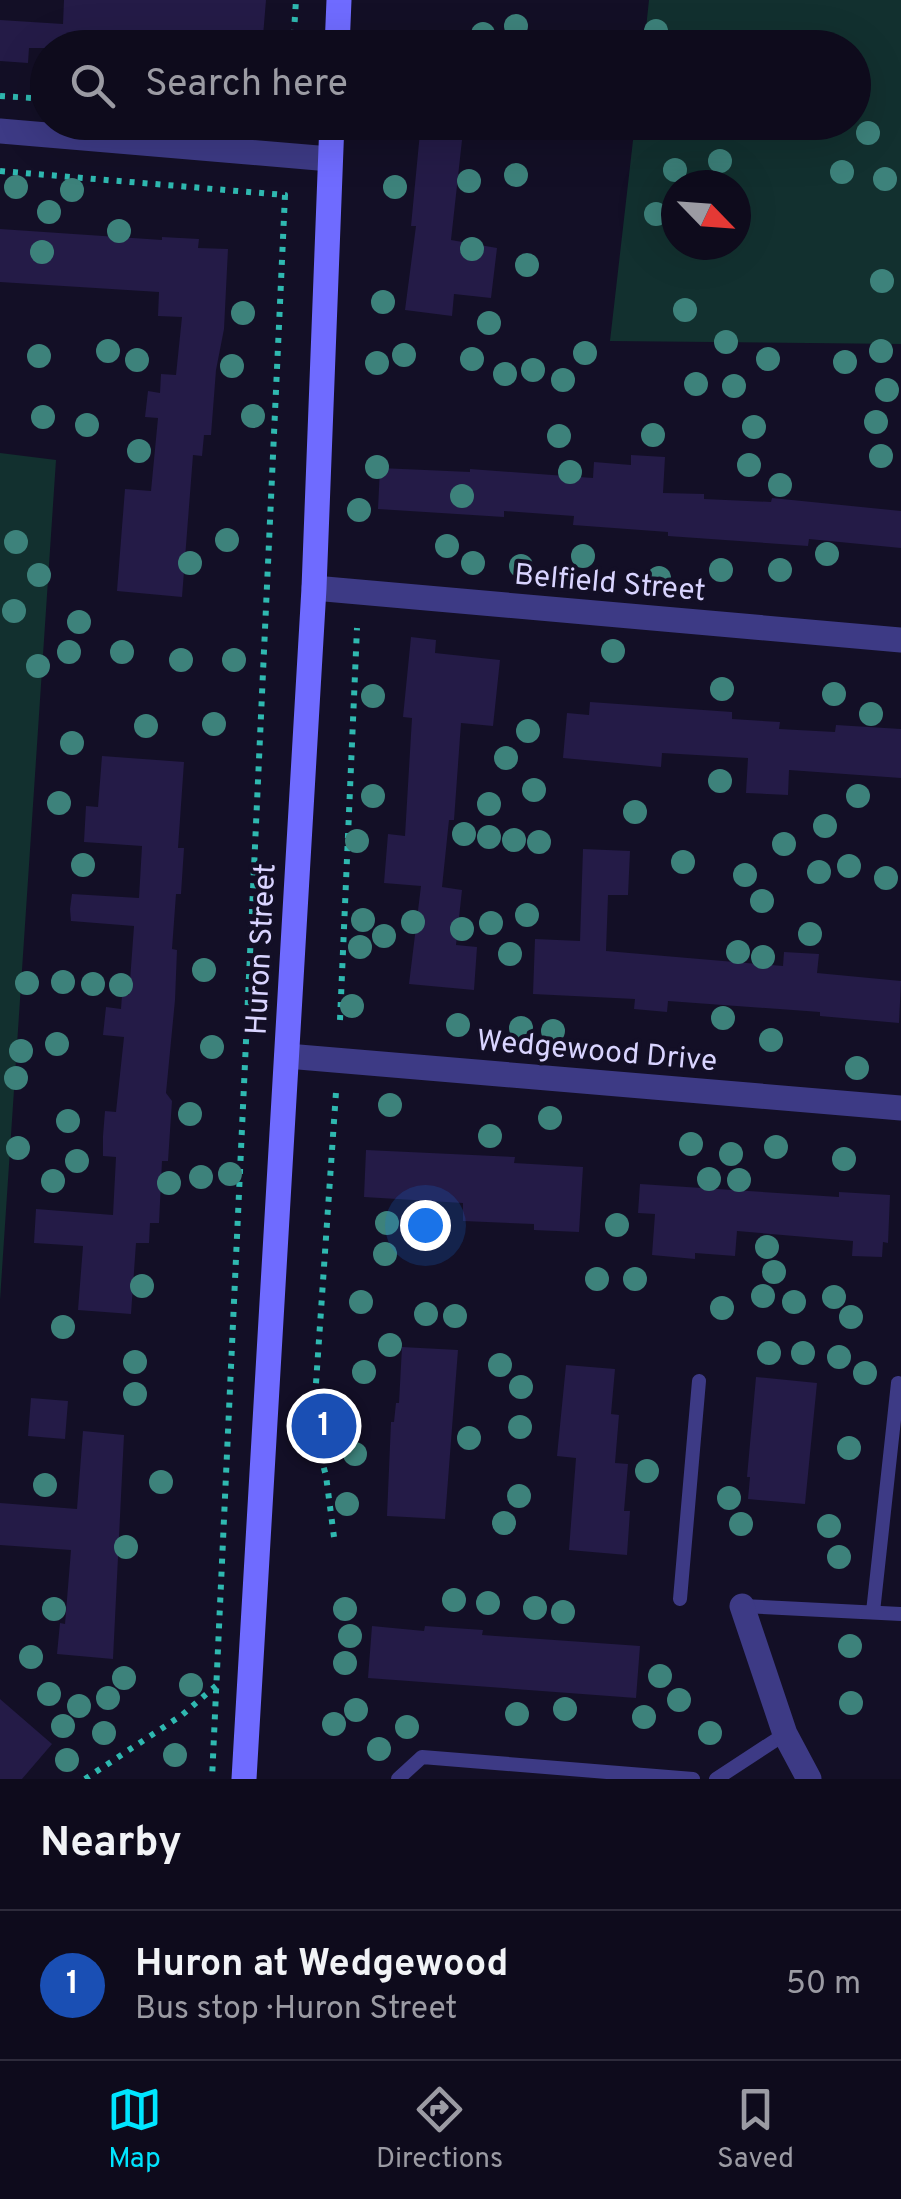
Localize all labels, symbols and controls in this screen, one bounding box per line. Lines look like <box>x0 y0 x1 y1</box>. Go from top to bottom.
search box <box>30 30 871 140</box>
icon: search <box>65 58 120 113</box>
text: Search here <box>145 61 348 110</box>
north arrow <box>661 170 751 260</box>
street label: Belfield Street <box>513 558 707 611</box>
street label: Huron Street <box>240 862 285 1036</box>
street label: Wedgewood Drive <box>475 1024 719 1081</box>
your location <box>400 1200 451 1251</box>
pin: 1 <box>292 1388 356 1464</box>
text: Nearby <box>40 1818 182 1871</box>
text: Huron at Wedgewood <box>135 1941 509 1990</box>
text: 1 <box>66 1965 79 2005</box>
text: 50 m <box>786 1965 861 2005</box>
text: Bus stop · Huron Street <box>135 1990 457 2030</box>
tab: Map <box>107 2082 162 2178</box>
tab: Directions <box>376 2082 503 2178</box>
tab: Saved <box>717 2082 794 2178</box>

